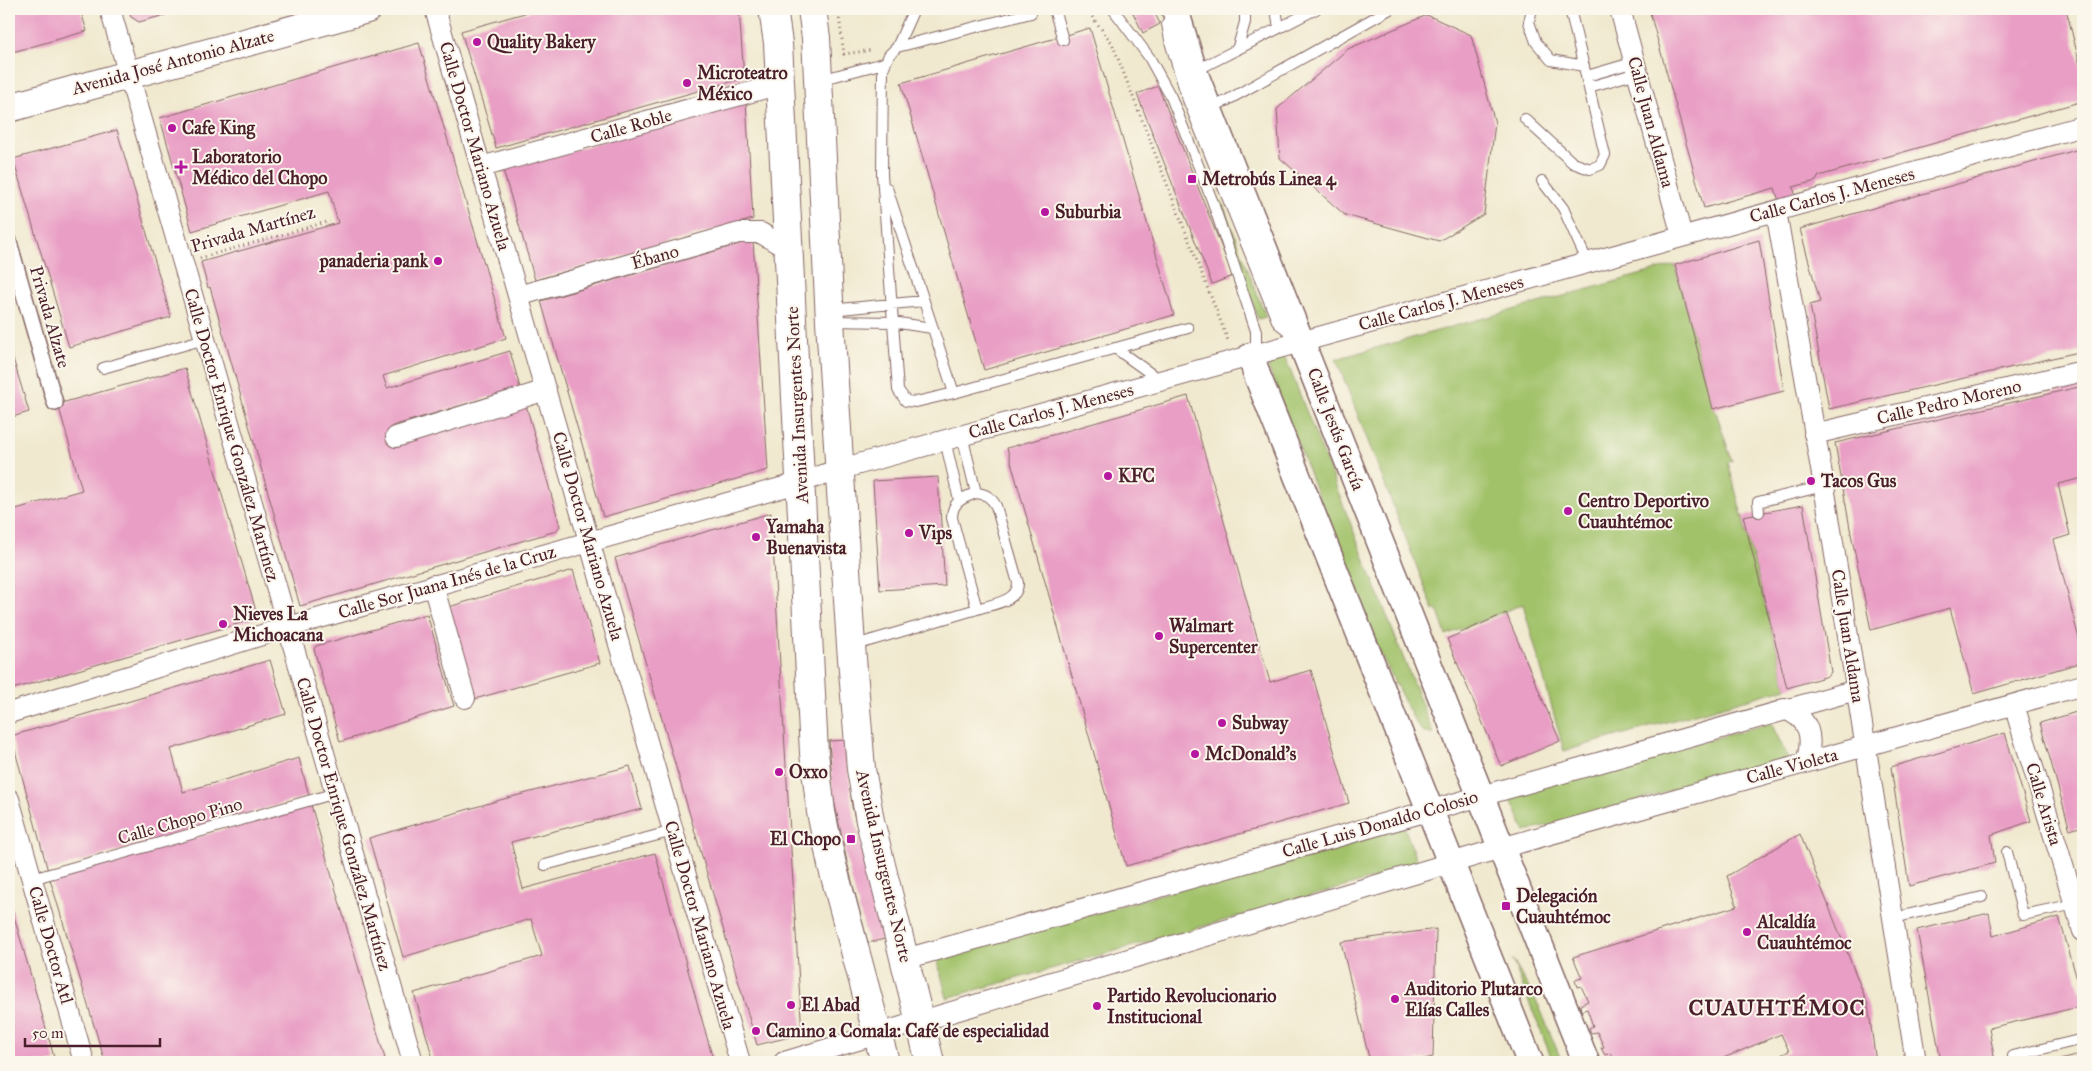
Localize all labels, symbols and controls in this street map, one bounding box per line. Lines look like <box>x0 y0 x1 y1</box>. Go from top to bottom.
street label: Avenida José Antonio Alzate <box>69 24 277 101</box>
place label: Quality Bakery <box>487 31 597 54</box>
marker: Quality Bakery <box>471 36 483 48</box>
street label: Calle Doctor Mariano Azuela <box>435 39 515 253</box>
street label: Calle Juan Aldama <box>1622 54 1679 191</box>
place label: Microteatro México <box>697 62 788 105</box>
marker: Microteatro México <box>681 77 693 89</box>
street label: Calle Roble <box>588 104 674 148</box>
place label: Cafe King <box>182 117 256 140</box>
marker: Cafe King <box>166 122 178 134</box>
place label: Laboratorio Médico del Chopo <box>192 146 327 190</box>
marker: Laboratorio Médico del Chopo <box>174 160 188 174</box>
street label: Calle Carlos J. Meneses <box>1747 162 1917 229</box>
place label: Metrobús Linea 4 <box>1202 168 1337 191</box>
marker: Metrobús Linea 4 <box>1186 173 1198 185</box>
street label: Privada Martínez <box>188 201 318 257</box>
place label: Suburbia <box>1055 201 1122 223</box>
marker: Suburbia <box>1039 206 1051 218</box>
street label: Ébano <box>628 238 681 274</box>
place label: panaderia pank <box>319 250 429 273</box>
marker: panaderia pank <box>432 255 444 267</box>
street label: Privada Alzate <box>25 263 75 371</box>
street label: Calle Carlos J. Meneses <box>1356 270 1526 337</box>
street label: Calle Doctor Enrique González Martínez <box>179 286 285 585</box>
street label: Avenida Insurgentes Norte <box>781 306 814 505</box>
street label: Calle Jesús García <box>1302 365 1370 494</box>
street label: Calle Pedro Moreno <box>1875 375 2023 429</box>
street label: Calle Carlos J. Meneses <box>966 378 1136 445</box>
street label: Calle Doctor Mariano Azuela <box>548 429 628 643</box>
place label: KFC <box>1118 465 1155 487</box>
marker: KFC <box>1102 470 1114 482</box>
place label: Tacos Gus <box>1820 470 1897 492</box>
marker: Tacos Gus <box>1805 475 1817 487</box>
place label: Centro Deportivo Cuauhtémoc <box>1578 490 1709 533</box>
marker: Centro Deportivo Cuauhtémoc <box>1562 505 1574 517</box>
place label: Yamaha Buenavista <box>765 516 847 559</box>
place label: Vips <box>918 522 952 545</box>
marker: Vips <box>903 527 915 539</box>
marker: Yamaha Buenavista <box>750 531 762 543</box>
street label: Calle Sor Juana Inés de la Cruz <box>336 540 559 625</box>
street label: Calle Juan Aldama <box>1826 568 1869 705</box>
place label: Nieves La Michoacana <box>233 603 324 646</box>
place label: Walmart Supercenter <box>1169 615 1259 659</box>
marker: Nieves La Michoacana <box>217 618 229 630</box>
marker: Walmart Supercenter <box>1153 630 1165 642</box>
street label: Calle Doctor Enrique González Martínez <box>291 675 397 974</box>
place label: Subway <box>1232 712 1290 735</box>
marker: Subway <box>1216 717 1228 729</box>
place label: McDonald's <box>1205 743 1297 765</box>
street label: Calle Violeta <box>1744 743 1840 789</box>
marker: McDonald's <box>1189 748 1201 760</box>
street label: Calle Arista <box>2021 760 2067 848</box>
place label: Oxxo <box>789 761 828 783</box>
marker: Oxxo <box>773 766 785 778</box>
street label: Avenida Insurgentes Norte <box>850 766 917 965</box>
street label: Calle Luis Donaldo Colosio <box>1279 785 1481 863</box>
street label: Calle Chopo Pino <box>115 793 245 849</box>
street label: Calle Doctor Mariano Azuela <box>660 818 740 1032</box>
place label: El Chopo <box>770 828 841 851</box>
marker: El Chopo <box>845 833 857 845</box>
street label: Calle Doctor Atl <box>24 884 78 1006</box>
place label: Delegación Cuauhtémoc <box>1516 885 1611 928</box>
marker: Delegación Cuauhtémoc <box>1500 900 1512 912</box>
place label: Alcaldía Cuauhtémoc <box>1756 911 1852 954</box>
marker: Alcaldía Cuauhtémoc <box>1741 926 1753 938</box>
place label: Auditorio Plutarco Elías Calles <box>1404 978 1543 1021</box>
place label: Partido Revolucionario Institucional <box>1107 985 1276 1028</box>
marker: Auditorio Plutarco Elías Calles <box>1389 993 1401 1005</box>
place label: El Abad <box>801 994 861 1016</box>
district label: CUAUHTÉMOC <box>1689 994 1865 1021</box>
marker: El Abad <box>785 999 797 1011</box>
marker: Partido Revolucionario Institucional <box>1091 1000 1103 1012</box>
scale bar <box>25 1016 160 1048</box>
place label: Camino a Comala: Café de especialidad <box>766 1020 1050 1043</box>
text: 50 m <box>32 1024 64 1042</box>
marker: Camino a Comala: Café de especialidad <box>750 1025 762 1037</box>

